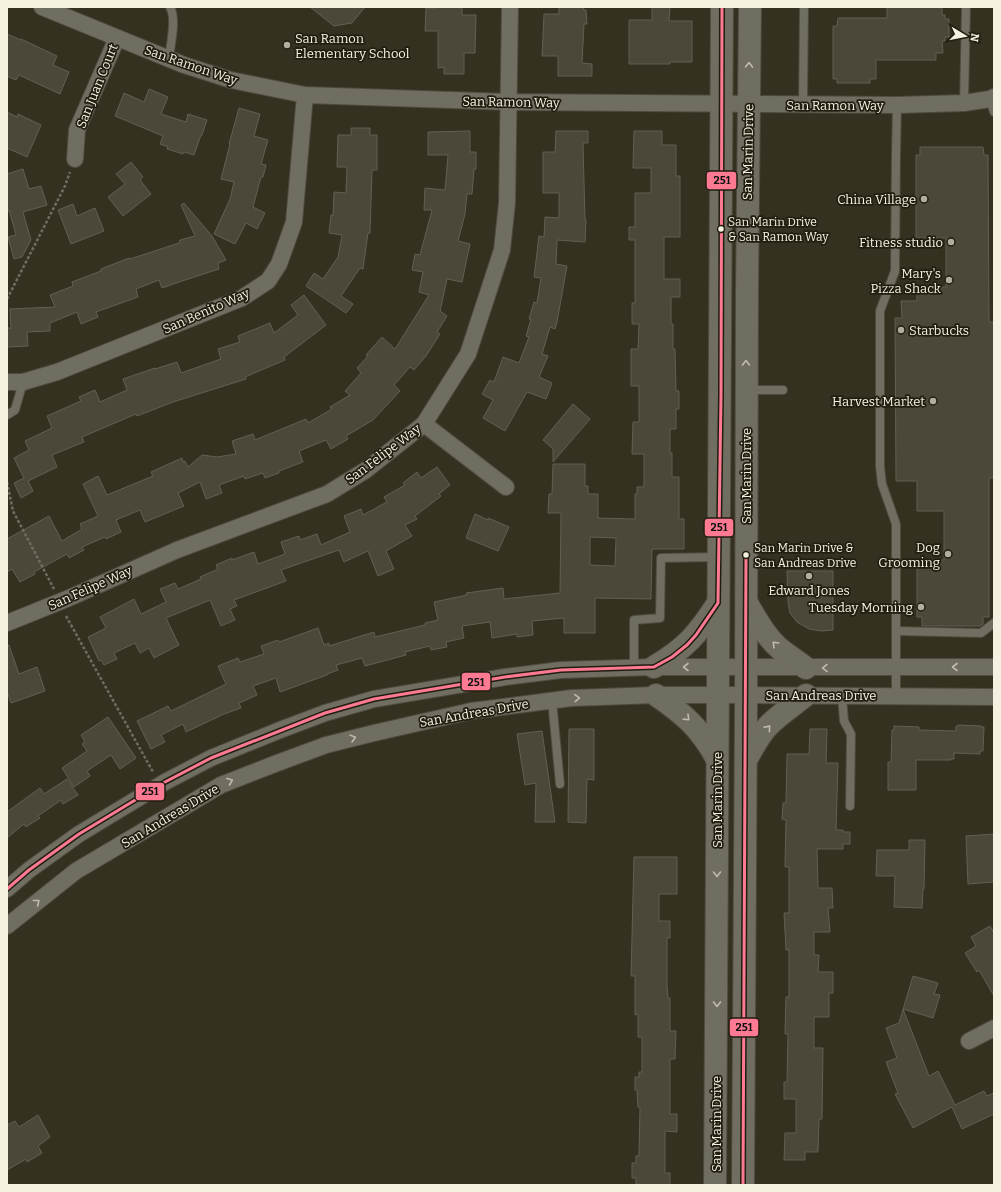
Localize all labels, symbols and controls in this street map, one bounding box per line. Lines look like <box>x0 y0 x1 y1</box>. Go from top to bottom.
north arrow <box>945 16 985 56</box>
place label: San Ramon Elementary School <box>295 31 410 61</box>
text: N <box>967 32 981 43</box>
marker: San Ramon Elementary School <box>282 40 292 50</box>
street label: San Juan Court <box>73 41 121 130</box>
street label: San Ramon Way <box>143 42 240 88</box>
one-way arrow <box>745 62 753 68</box>
street label: San Ramon Way <box>462 94 560 110</box>
street label: San Ramon Way <box>786 98 884 113</box>
street label: San Marin Drive <box>740 104 756 200</box>
line badge: 251 <box>706 171 737 190</box>
text: 251 <box>714 174 731 187</box>
place label: China Village <box>837 192 916 207</box>
marker: China Village <box>919 194 929 204</box>
place label: San Marin Drive & San Ramon Way <box>728 215 829 244</box>
marker: San Marin Drive & San Ramon Way <box>716 224 726 234</box>
place label: Fitness studio <box>859 235 943 250</box>
marker: Fitness studio <box>946 237 956 247</box>
place label: Mary's Pizza Shack <box>870 266 942 296</box>
marker: Mary's Pizza Shack <box>944 275 954 285</box>
street label: San Benito Way <box>160 285 252 337</box>
place label: Starbucks <box>909 323 969 338</box>
marker: Starbucks <box>896 325 906 335</box>
one-way arrow <box>742 360 750 366</box>
place label: Harvest Market <box>832 394 925 409</box>
marker: Harvest Market <box>928 396 938 406</box>
street label: San Felipe Way <box>342 421 424 487</box>
street label: San Marin Drive <box>739 428 754 524</box>
line badge: 251 <box>704 518 734 537</box>
text: 251 <box>711 521 728 534</box>
place label: Dog Grooming <box>878 540 940 570</box>
place label: San Marin Drive & San Andreas Drive <box>754 541 856 570</box>
marker: Dog Grooming <box>943 549 953 559</box>
marker: San Marin Drive & San Andreas Drive <box>741 550 751 560</box>
street label: San Felipe Way <box>46 563 134 613</box>
marker: Edward Jones <box>804 571 814 581</box>
place label: Edward Jones <box>768 583 850 598</box>
place label: Tuesday Morning <box>809 600 913 615</box>
marker: Tuesday Morning <box>916 602 926 612</box>
one-way arrow <box>772 641 780 649</box>
one-way arrow <box>683 663 689 671</box>
one-way arrow <box>822 663 828 672</box>
one-way arrow <box>952 663 958 671</box>
line badge: 251 <box>461 672 491 691</box>
text: 251 <box>468 676 485 689</box>
street label: San Andreas Drive <box>766 688 876 703</box>
one-way arrow <box>574 693 580 702</box>
street label: San Andreas Drive <box>418 696 530 730</box>
one-way arrow <box>682 714 690 721</box>
one-way arrow <box>763 725 770 732</box>
one-way arrow <box>349 734 356 743</box>
street label: San Marin Drive <box>710 752 725 848</box>
one-way arrow <box>227 778 234 786</box>
street label: San Andreas Drive <box>119 781 221 851</box>
line badge: 251 <box>135 782 165 801</box>
text: 251 <box>142 785 159 798</box>
one-way arrow <box>713 871 721 877</box>
one-way arrow <box>33 899 40 906</box>
one-way arrow <box>713 1001 721 1007</box>
line badge: 251 <box>729 1018 759 1037</box>
text: 251 <box>736 1021 753 1034</box>
street label: San Marin Drive <box>709 1076 724 1172</box>

